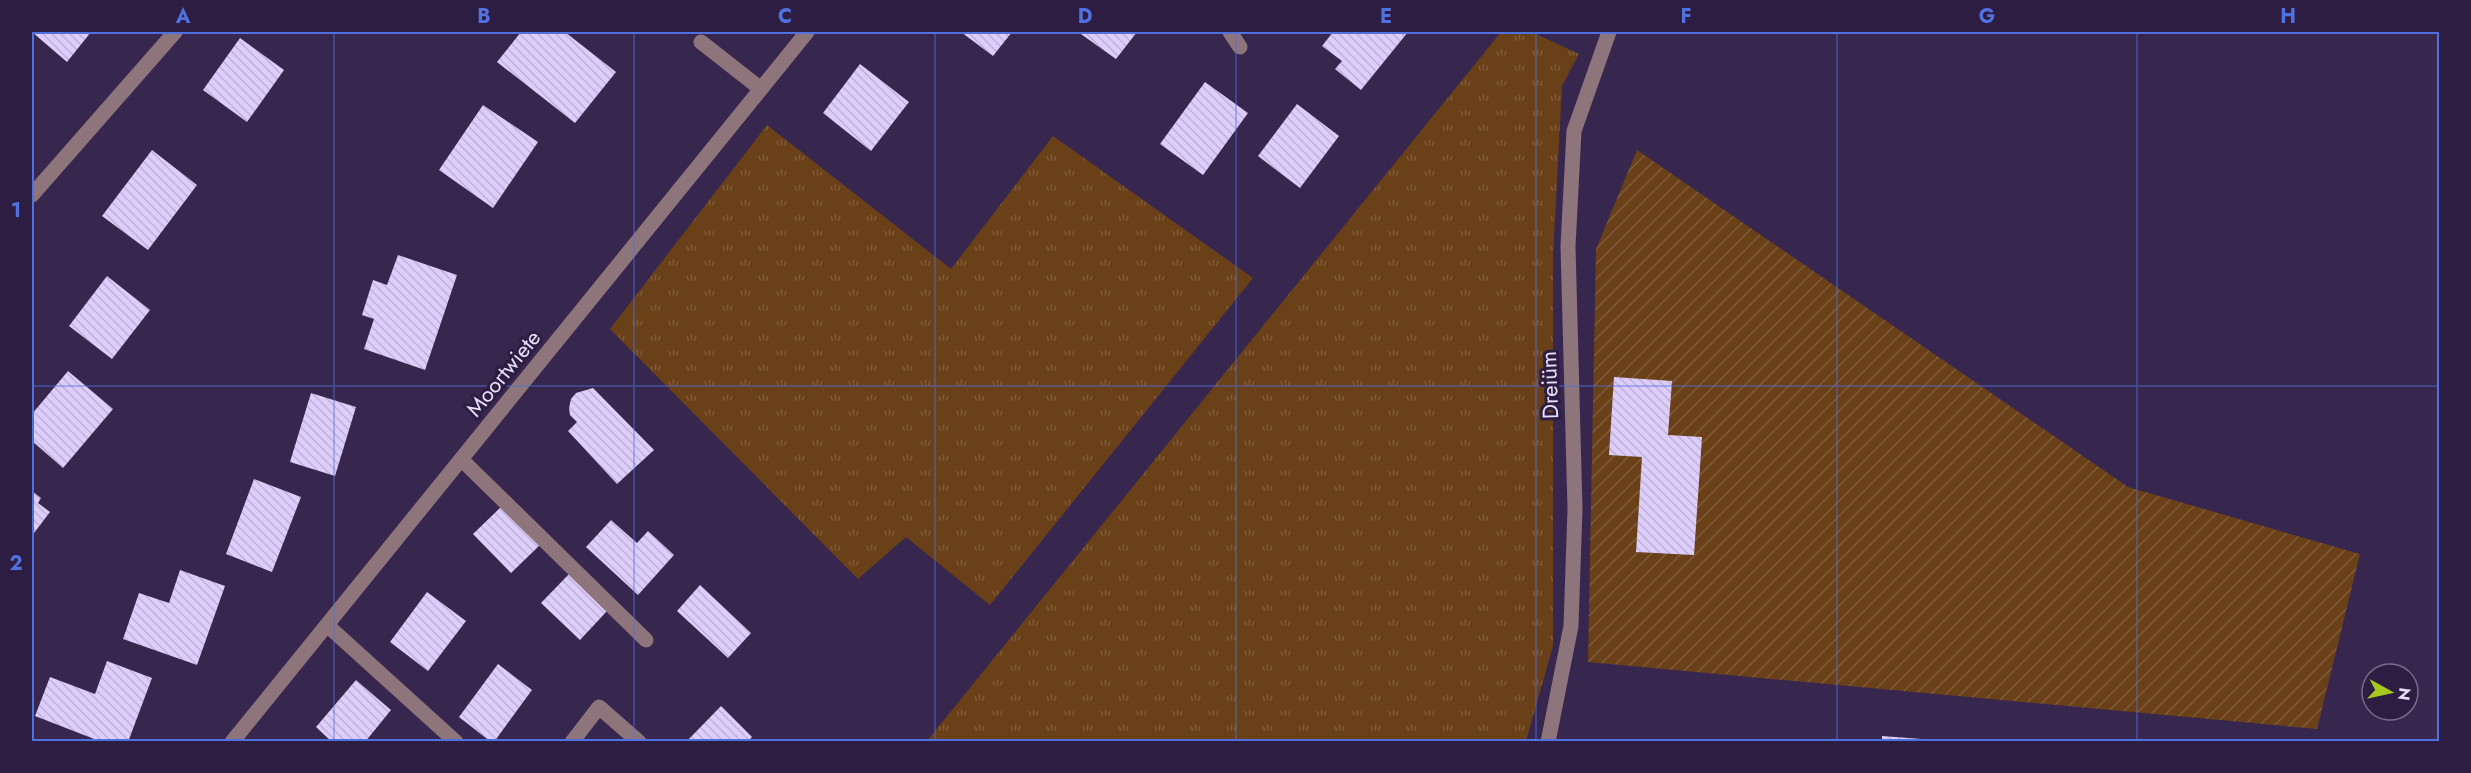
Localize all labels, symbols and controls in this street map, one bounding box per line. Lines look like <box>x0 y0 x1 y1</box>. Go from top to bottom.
text: A <box>175 2 191 31</box>
text: B <box>477 2 491 31</box>
text: C <box>778 2 792 31</box>
text: D <box>1078 2 1092 31</box>
text: E <box>1380 2 1392 31</box>
text: F <box>1680 2 1692 31</box>
text: G <box>1979 2 1995 31</box>
text: H <box>2280 2 2296 31</box>
text: 1 <box>11 196 21 225</box>
street label: Moortwiete <box>458 323 548 423</box>
street label: Dreiüm <box>1532 350 1566 420</box>
text: 2 <box>9 549 23 578</box>
north arrow <box>2360 662 2420 722</box>
text: N <box>2392 686 2417 702</box>

